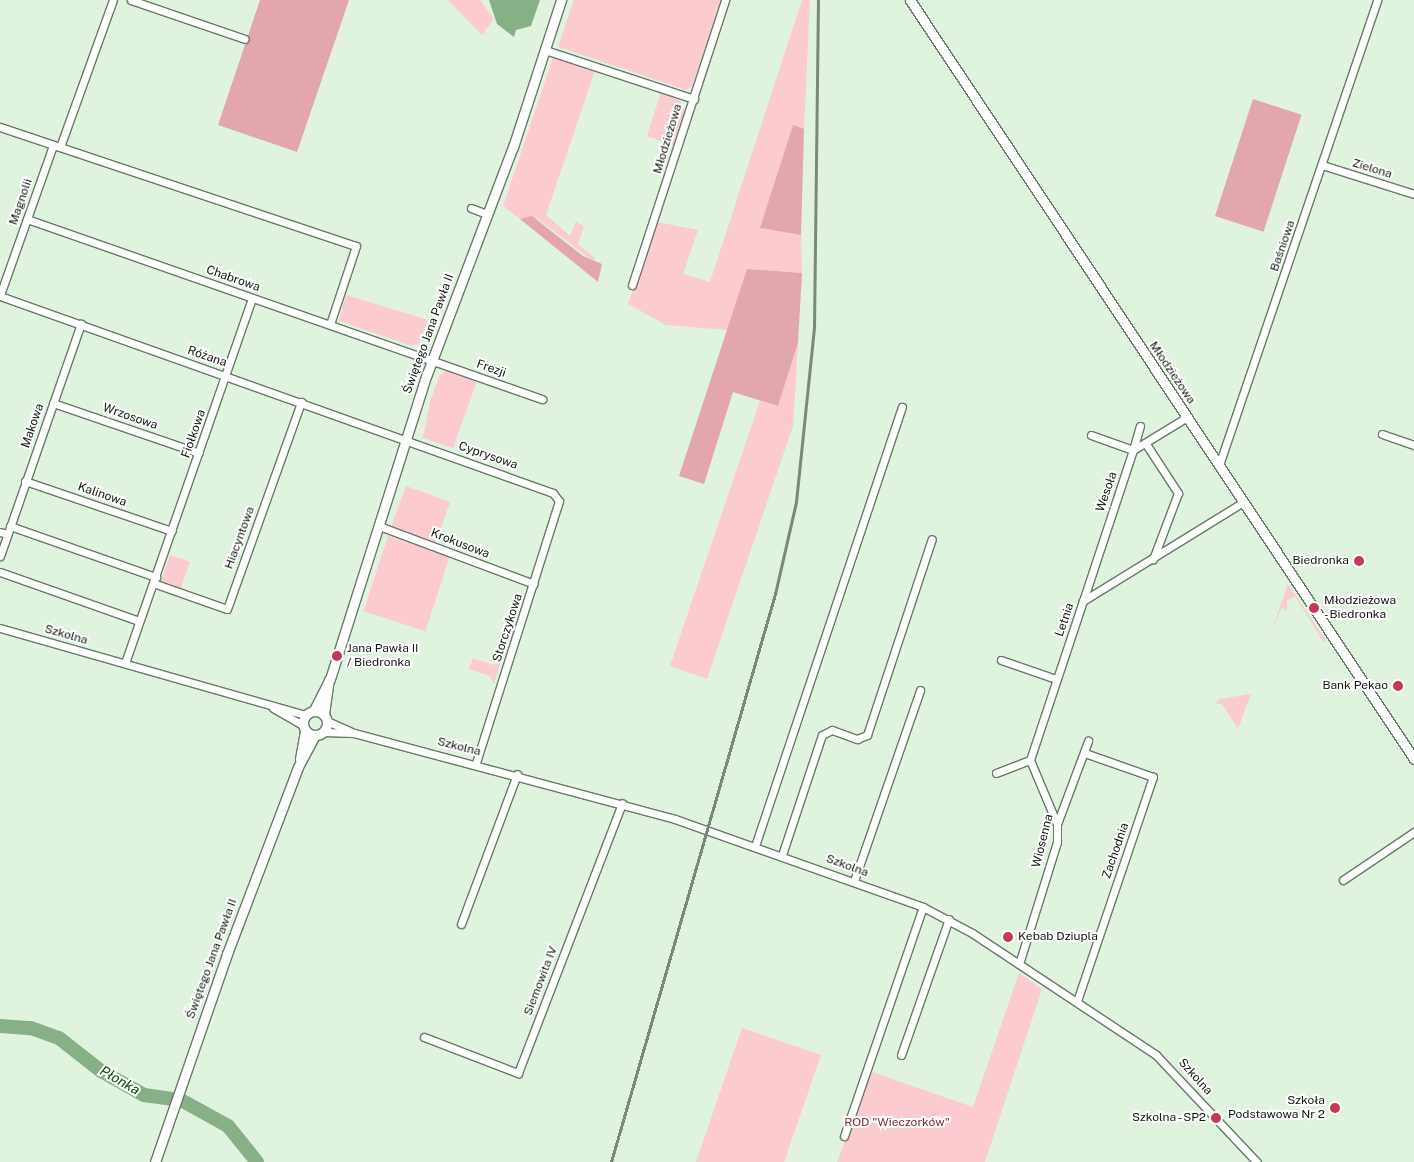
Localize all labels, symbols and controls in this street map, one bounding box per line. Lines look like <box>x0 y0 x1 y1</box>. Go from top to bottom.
street label: Młodzieżowa <box>651 102 685 176</box>
street label: Zielona <box>1350 156 1394 182</box>
street label: Magnolii <box>6 177 36 227</box>
street label: Baśniowa <box>1268 219 1298 273</box>
street label: Chabrowa <box>204 263 262 295</box>
street label: Świętego Jana Pawła II <box>401 272 457 396</box>
street label: Młodzieżowa <box>1146 339 1198 407</box>
street label: Różana <box>185 344 229 370</box>
street label: Frezji <box>474 357 508 381</box>
street label: Wrzosowa <box>101 401 159 433</box>
street label: Makowa <box>19 402 47 450</box>
street label: Fiołkowa <box>179 408 209 460</box>
street label: Cyprysowa <box>457 439 519 473</box>
street label: Wesoła <box>1093 470 1121 514</box>
street label: Kalinowa <box>76 480 128 510</box>
street label: Hiacyntowa <box>222 505 258 571</box>
street label: Krokusowa <box>429 526 491 562</box>
place label: Biedronka <box>1292 554 1349 568</box>
marker: Biedronka <box>1353 555 1365 567</box>
street label: Storczykowa <box>490 592 526 664</box>
place label: Młodzieżowa - Biedronka <box>1324 594 1396 622</box>
street label: Letnia <box>1053 601 1077 639</box>
marker: Młodzieżowa - Biedronka <box>1308 602 1320 614</box>
street label: Szkolna <box>43 622 89 648</box>
place label: Jana Pawła II / Biedronka <box>347 642 418 670</box>
marker: Jana Pawła II / Biedronka <box>331 650 343 662</box>
place label: Bank Pekao <box>1322 679 1388 693</box>
marker: Bank Pekao <box>1392 680 1404 692</box>
street label: Szkolna <box>436 735 482 759</box>
street label: Wiosenna <box>1029 813 1057 869</box>
street label: Zachodnia <box>1100 821 1132 881</box>
street label: Szkolna <box>824 852 870 880</box>
street label: Świętego Jana Pawła II <box>184 897 240 1021</box>
place label: Kebab Dziupla <box>1018 930 1098 944</box>
marker: Kebab Dziupla <box>1002 931 1014 943</box>
street label: Siemowita IV <box>521 944 561 1018</box>
street label: Szkolna <box>1175 1056 1215 1098</box>
water label: Płonka <box>97 1062 143 1098</box>
place label: Szkoła Podstawowa Nr 2 <box>1228 1094 1325 1122</box>
marker: Szkoła Podstawowa Nr 2 <box>1329 1102 1341 1114</box>
place label: Szkolna - SP2 <box>1129 1111 1206 1125</box>
marker: Szkolna - SP2 <box>1210 1112 1222 1124</box>
park label: ROD "Wieczorków" <box>844 1116 950 1130</box>

